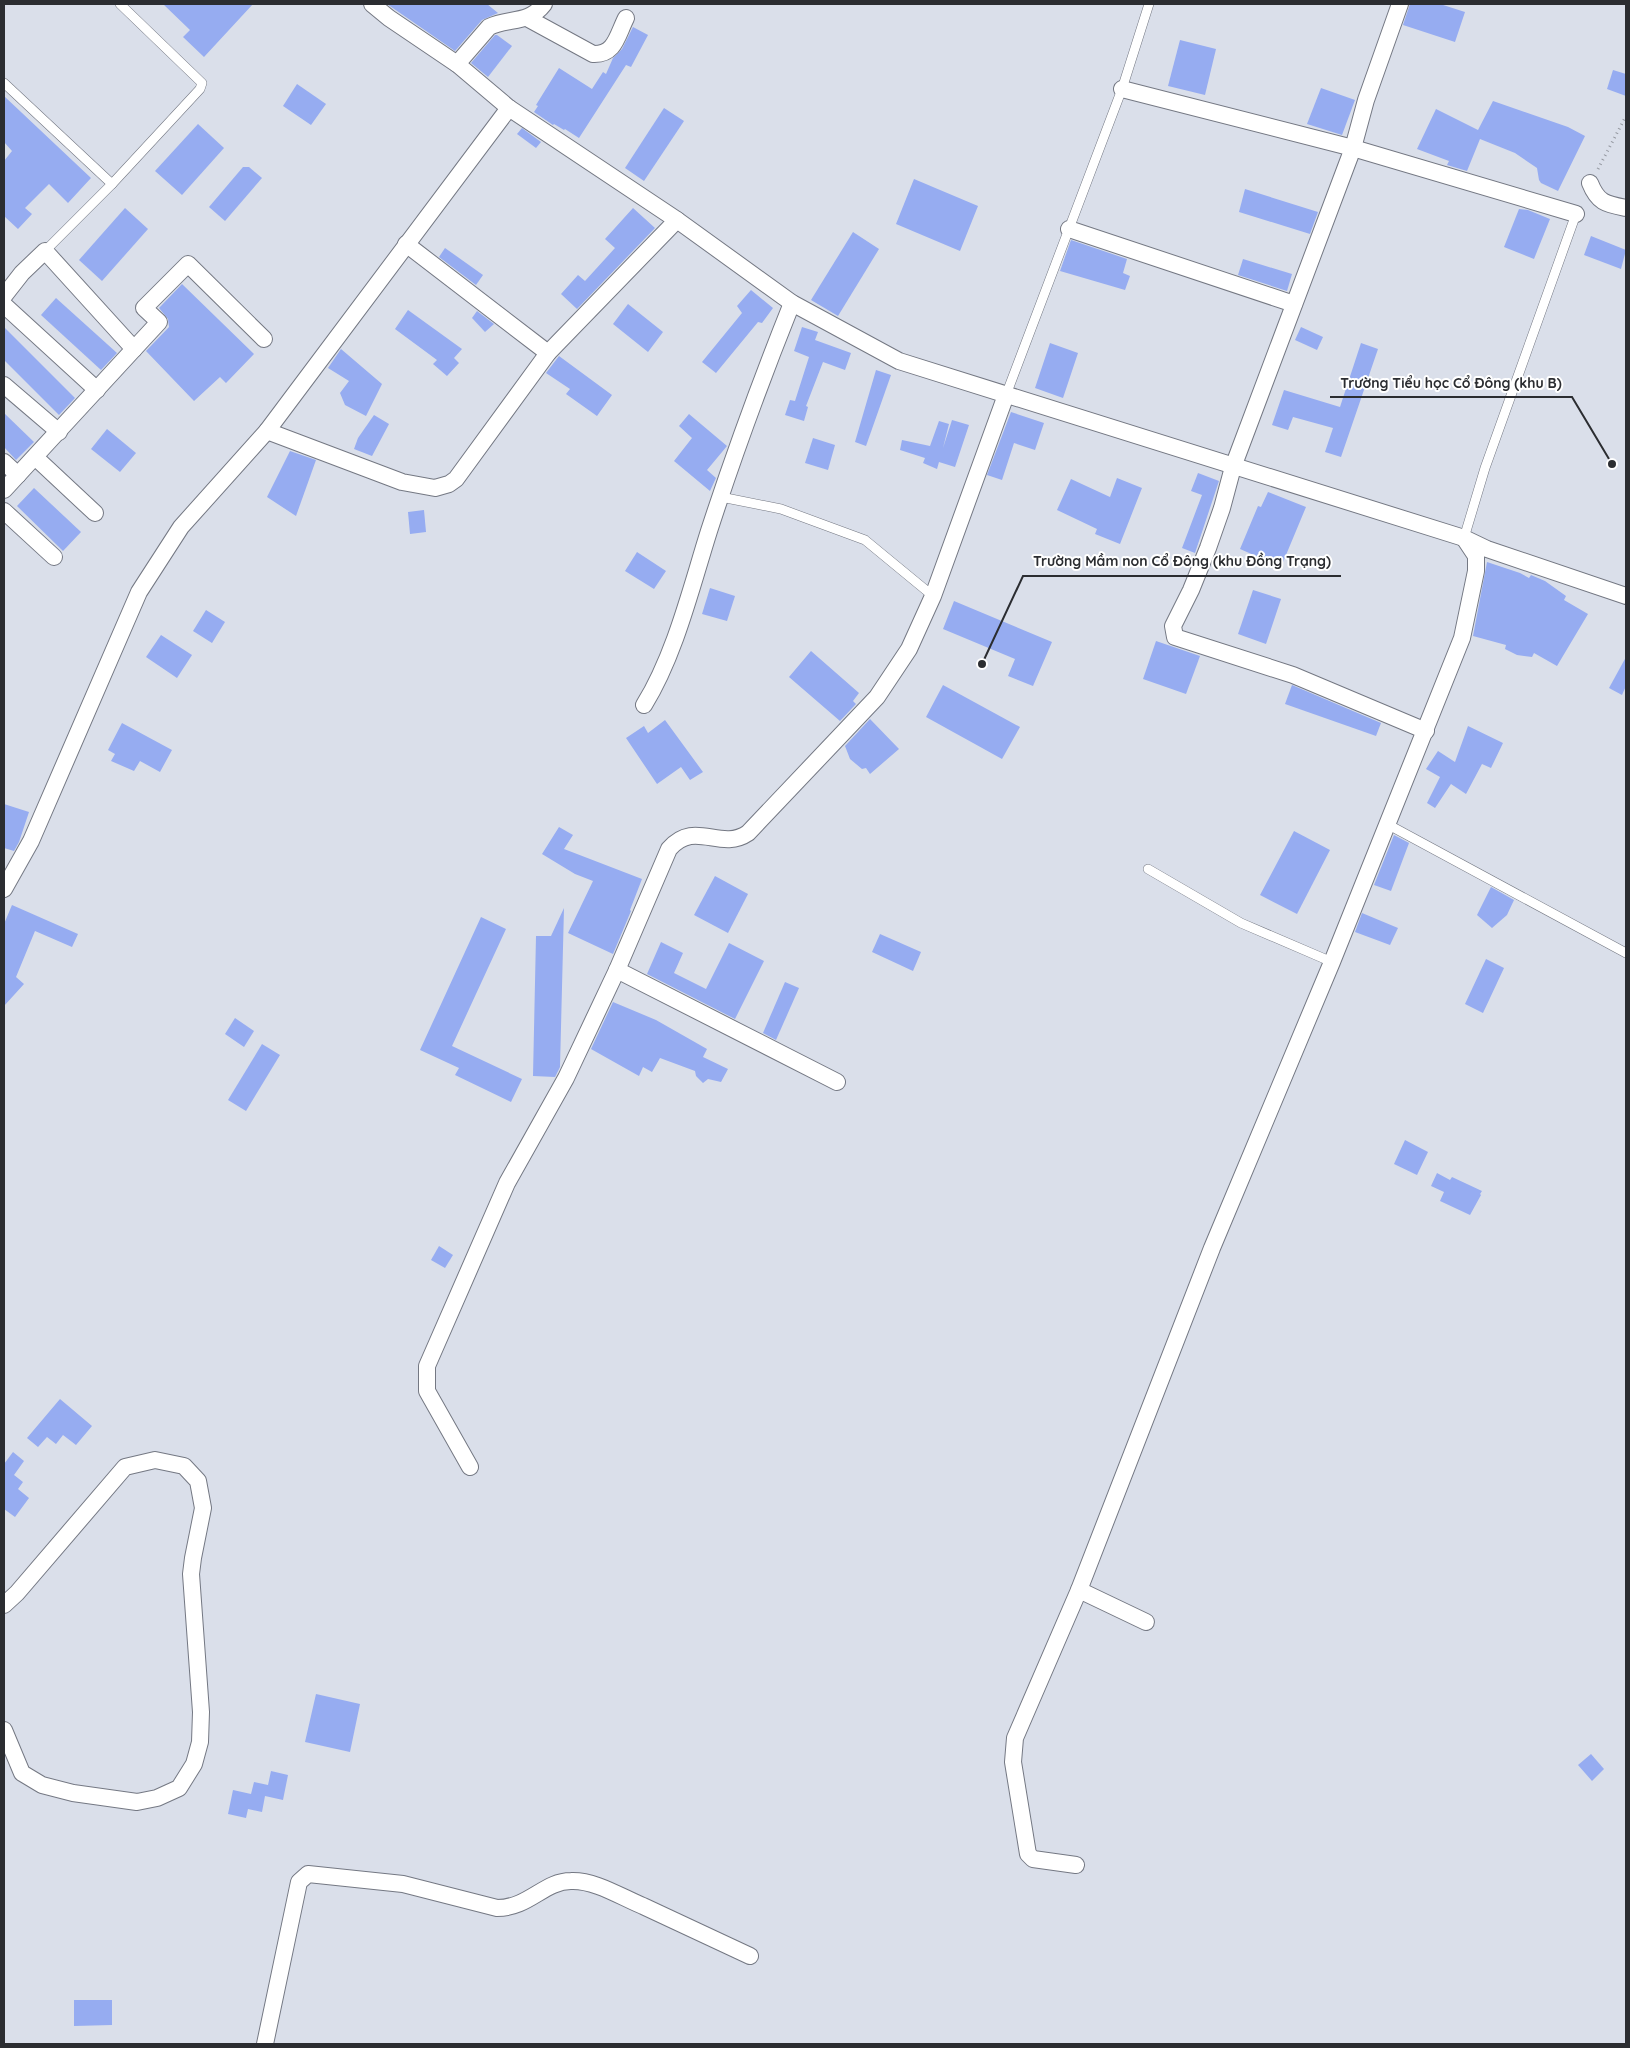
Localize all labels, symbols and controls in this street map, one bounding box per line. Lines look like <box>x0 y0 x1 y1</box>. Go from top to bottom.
callout: Trường Tiểu học Cổ Đông (khu B) <box>1330 368 1572 397</box>
text: Trường Tiểu học Cổ Đông (khu B) <box>1340 374 1562 392</box>
callout: Trường Mầm non Cổ Đông (khu Đồng Trạng) <box>1023 547 1341 576</box>
text: Trường Mầm non Cổ Đông (khu Đồng Trạng) <box>1033 552 1331 570</box>

